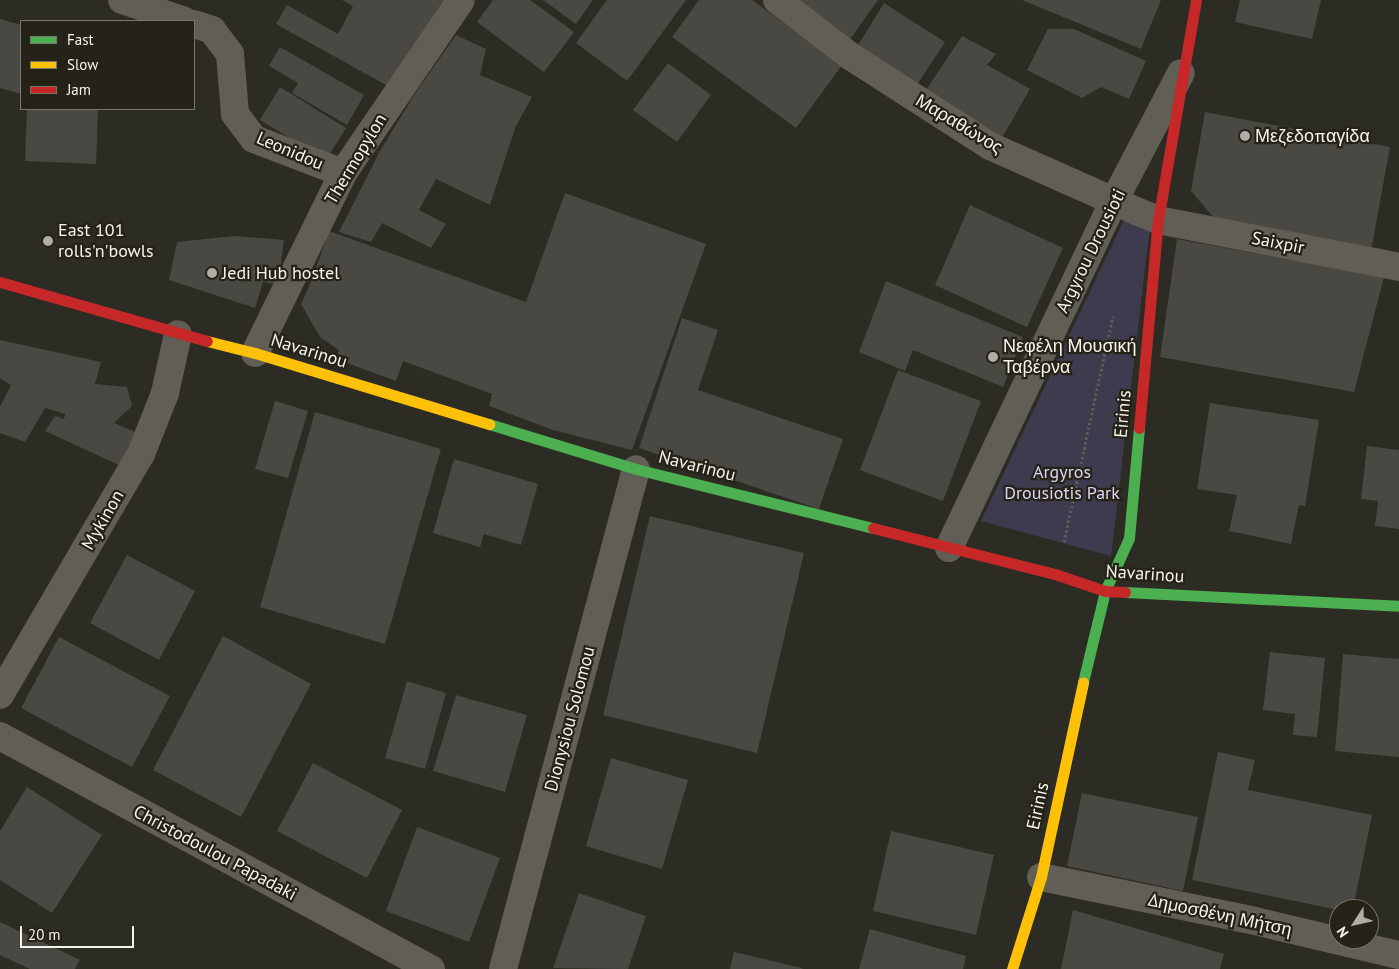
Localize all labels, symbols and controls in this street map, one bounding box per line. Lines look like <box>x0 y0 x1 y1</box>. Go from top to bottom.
legend <box>20 20 195 110</box>
text: Fast <box>67 30 94 49</box>
text: Slow <box>67 55 98 74</box>
text: Jam <box>67 80 91 99</box>
street label: Μαραθώνος <box>912 90 1006 158</box>
street label: Thermopylon <box>320 110 392 208</box>
place label: Μεζεδοπαγίδα <box>1255 125 1370 147</box>
street label: Leonidou <box>253 127 327 175</box>
marker: Μεζεδοπαγίδα <box>1239 130 1251 142</box>
street label: Argyrou Drousioti <box>1052 186 1130 316</box>
place label: East 101 rolls'n'bowls <box>58 220 154 262</box>
street label: Saixpir <box>1250 227 1306 259</box>
marker: East 101 rolls'n'bowls <box>42 235 54 247</box>
place label: Jedi Hub hostel <box>222 262 339 284</box>
marker: Jedi Hub hostel <box>206 267 218 279</box>
street label: Navarinou <box>268 329 350 373</box>
place label: Νεφέλη Μουσική Ταβέρνα <box>1003 336 1137 378</box>
marker: Νεφέλη Μουσική Ταβέρνα <box>987 351 999 363</box>
street label: Eirinis <box>1110 389 1136 439</box>
street label: Navarinou <box>656 446 738 486</box>
park label: Argyros Drousiotis Park <box>1004 462 1120 504</box>
street label: Mykinon <box>77 486 129 554</box>
street label: Navarinou <box>1105 560 1185 588</box>
street label: Dionysiou Solomou <box>540 644 600 794</box>
street label: Eirinis <box>1022 780 1054 832</box>
street label: Christodoulou Papadaki <box>130 801 300 905</box>
street label: Δημοσθένη Μήτση <box>1146 889 1294 941</box>
north arrow <box>1329 899 1379 949</box>
scale bar <box>22 916 136 948</box>
text: N <box>1333 923 1353 941</box>
text: 20 m <box>28 925 61 944</box>

